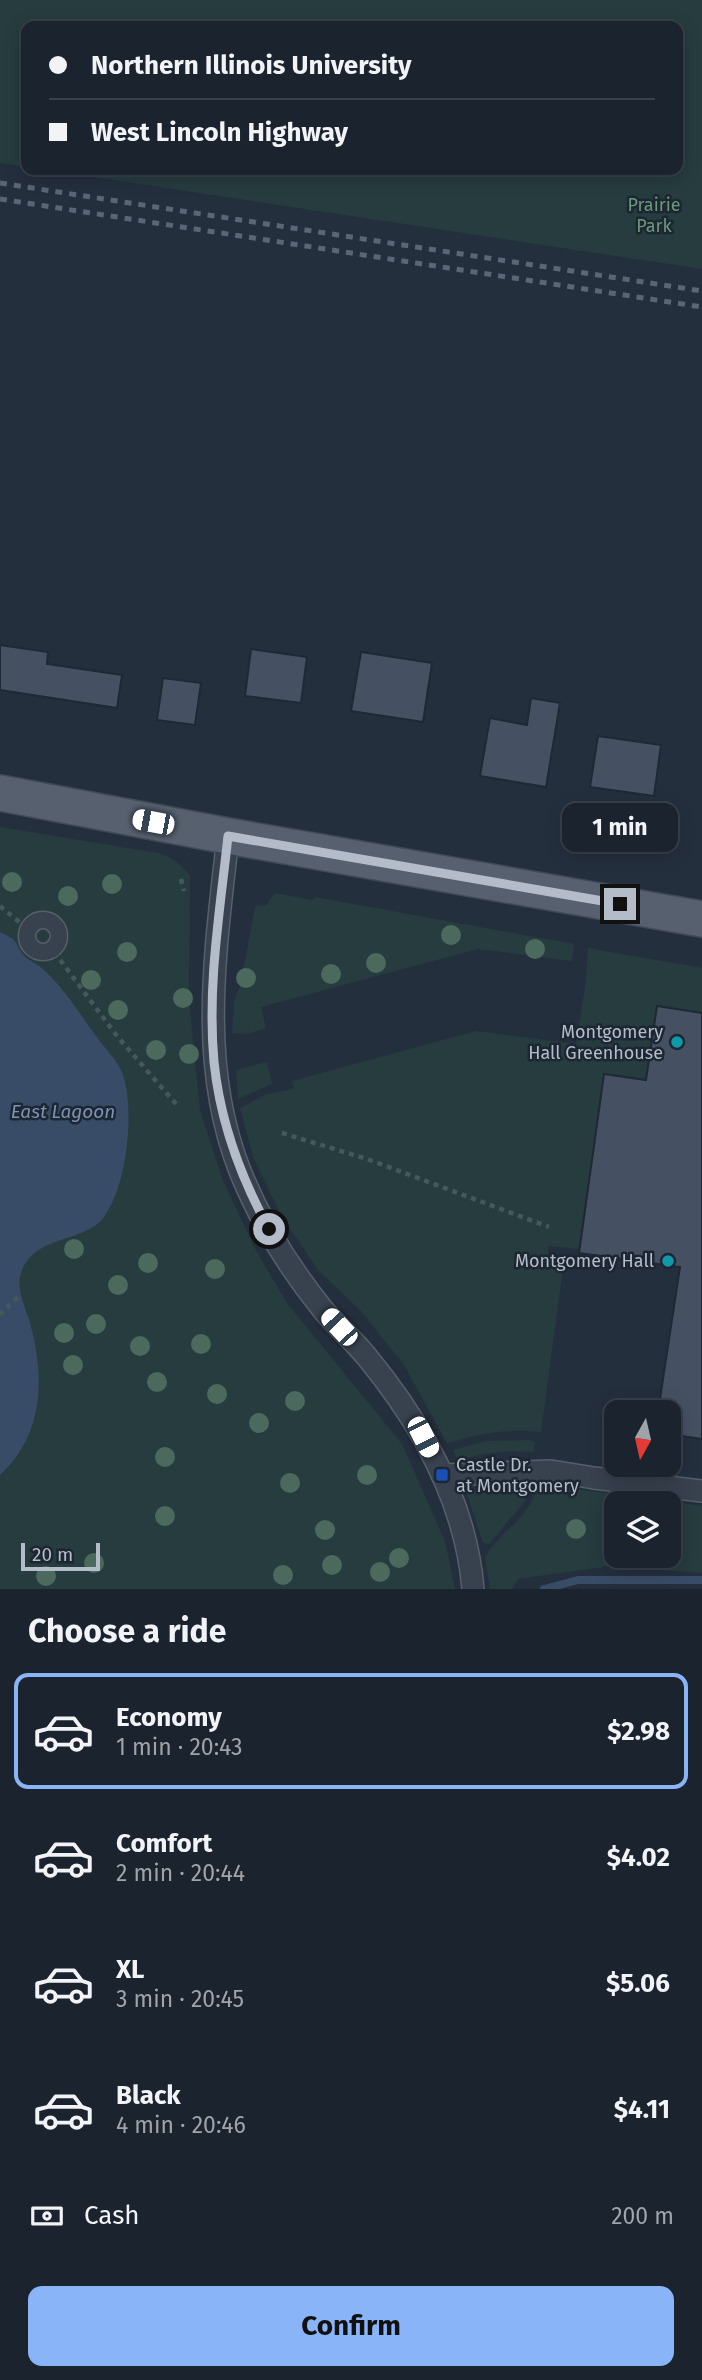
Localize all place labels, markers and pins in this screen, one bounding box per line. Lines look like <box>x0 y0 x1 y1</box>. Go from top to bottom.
place label: Montgomery Hall Greenhouse <box>528 1021 663 1064</box>
marker: Montgomery Hall Greenhouse <box>669 1034 685 1050</box>
place label: Montgomery Hall <box>515 1250 654 1272</box>
marker: Montgomery Hall <box>660 1253 676 1269</box>
place label: Castle Dr. at Montgomery <box>456 1454 579 1497</box>
marker: Castle Dr. at Montgomery <box>434 1467 450 1483</box>

